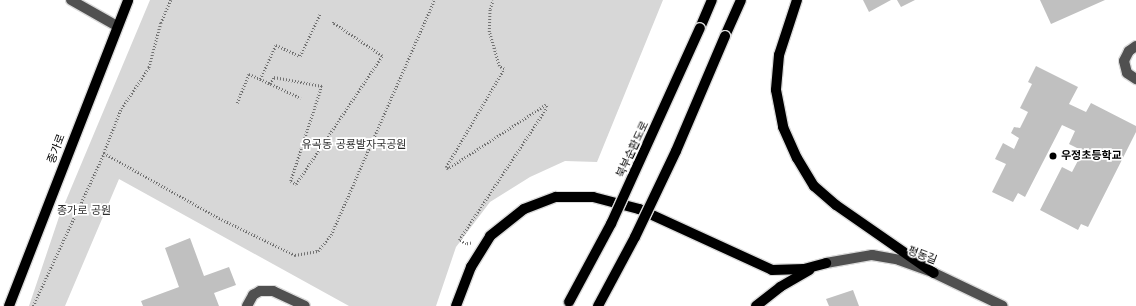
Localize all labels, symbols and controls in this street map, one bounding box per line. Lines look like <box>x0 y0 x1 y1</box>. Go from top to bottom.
street label: 북부순환도로 <box>614 120 652 180</box>
street label: 종가로 <box>45 132 69 166</box>
park label: 유곡동 공룡발자국공원 <box>302 138 406 152</box>
place label: 우정초등학교 <box>1061 149 1122 163</box>
marker: 우정초등학교 <box>1048 151 1058 161</box>
park label: 종가로 공원 <box>57 204 111 218</box>
street label: 평동길 <box>905 244 939 268</box>

